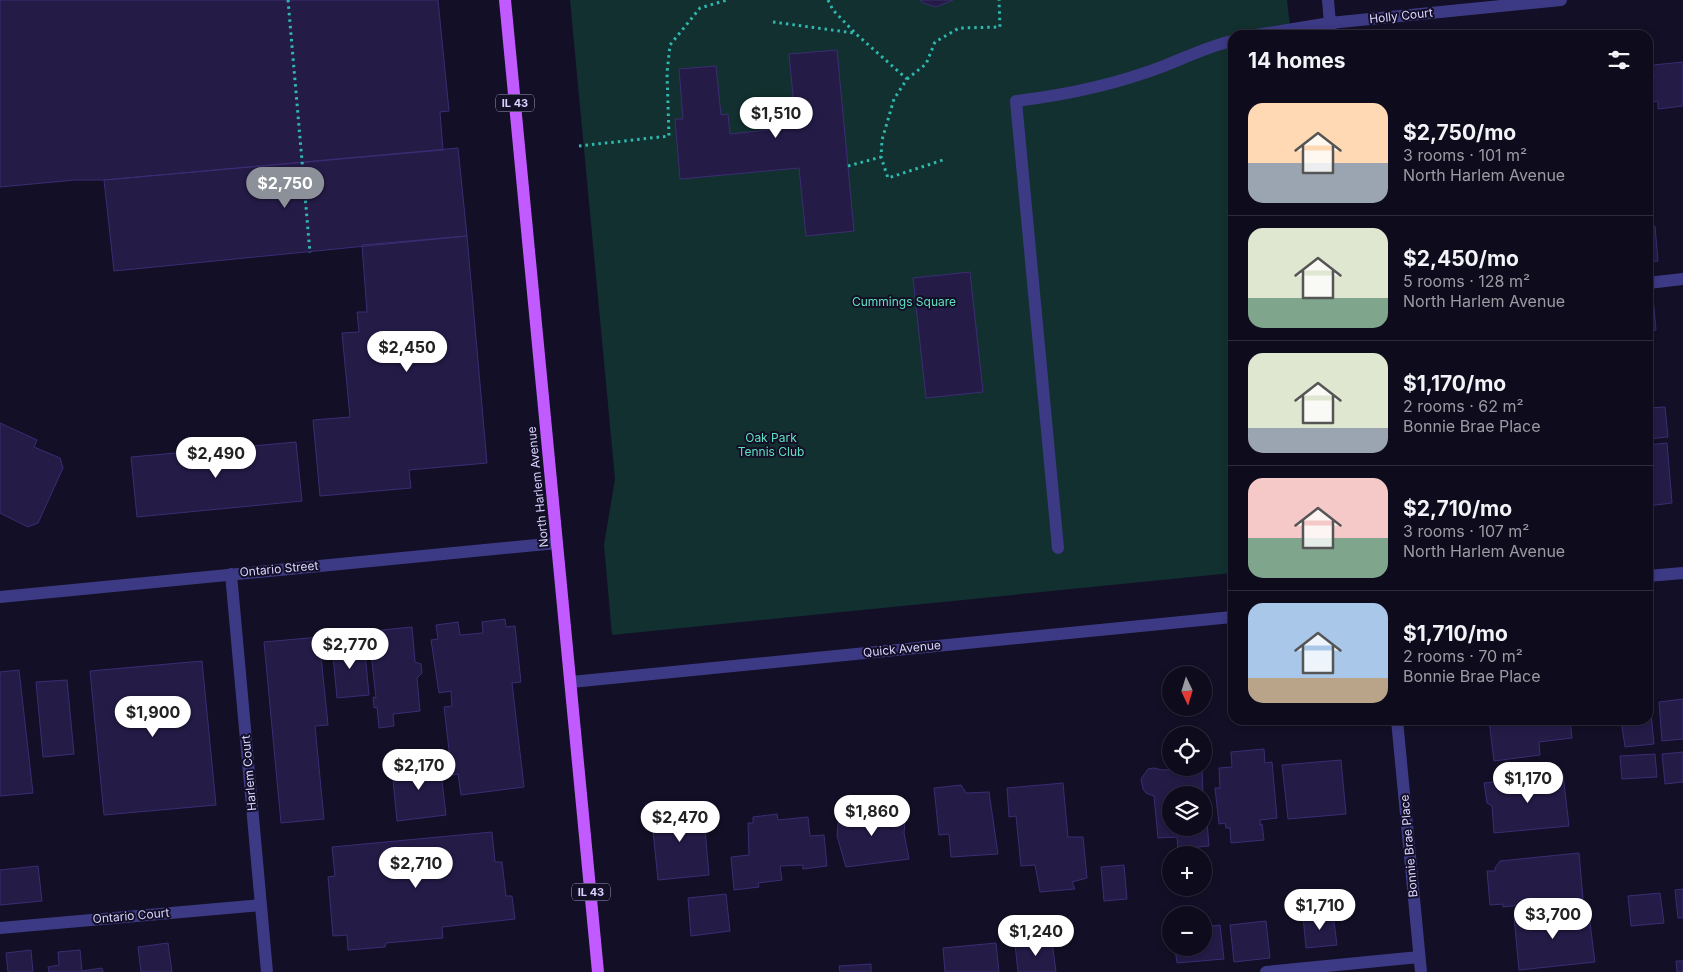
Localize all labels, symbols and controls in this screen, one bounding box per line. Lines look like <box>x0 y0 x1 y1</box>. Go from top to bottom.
street label: Holly Court <box>1368 5 1434 26</box>
icon: filters <box>1605 46 1633 74</box>
text: 14 homes <box>1248 48 1346 73</box>
road number: IL 43 <box>496 95 534 112</box>
pin: $1,510 <box>735 96 817 139</box>
text: $1,510 <box>751 103 801 123</box>
text: $2,750/mo <box>1403 120 1516 145</box>
icon: home <box>1288 123 1348 183</box>
text: 3 rooms · 101 m² <box>1403 145 1527 165</box>
text: North Harlem Avenue <box>1403 165 1565 185</box>
pin: $2,750 <box>244 166 326 209</box>
text: $2,750 <box>257 173 313 193</box>
text: $2,450/mo <box>1403 246 1519 271</box>
icon: home <box>1288 248 1348 308</box>
text: 5 rooms · 128 m² <box>1403 271 1530 291</box>
text: North Harlem Avenue <box>1403 291 1565 311</box>
park label: Cummings Square <box>852 294 956 309</box>
pin: $2,450 <box>366 330 448 373</box>
text: $2,450 <box>378 337 436 357</box>
text: $1,170/mo <box>1403 371 1506 396</box>
icon: home <box>1288 373 1348 433</box>
text: 2 rooms · 62 m² <box>1403 396 1524 416</box>
text: Bonnie Brae Place <box>1403 416 1541 436</box>
street label: North Harlem Avenue <box>524 426 551 548</box>
park label: Oak Park Tennis Club <box>738 430 804 459</box>
pin: $2,490 <box>175 436 257 479</box>
text: $2,490 <box>187 443 245 463</box>
text: $2,710/mo <box>1403 496 1512 521</box>
icon: home <box>1288 498 1348 558</box>
text: 3 rooms · 107 m² <box>1403 521 1529 541</box>
text: North Harlem Avenue <box>1403 541 1565 561</box>
street label: Ontario Street <box>239 558 319 579</box>
text: $1,710/mo <box>1403 621 1508 646</box>
icon: home <box>1288 623 1348 683</box>
pin: $2,770 <box>309 628 391 670</box>
text: $2,770 <box>323 634 377 654</box>
street label: Quick Avenue <box>862 637 942 660</box>
text: 2 rooms · 70 m² <box>1403 646 1523 666</box>
north arrow <box>1162 666 1212 716</box>
map controls <box>1162 666 1212 956</box>
text: Bonnie Brae Place <box>1403 666 1541 686</box>
pin: $1,900 <box>112 696 194 738</box>
text: $1,900 <box>126 702 180 722</box>
button: locate <box>1162 726 1212 776</box>
street label: Harlem Court <box>238 735 259 811</box>
pin: $2,170 <box>378 748 460 791</box>
text: $2,170 <box>393 755 445 775</box>
pin: $1,170 <box>1487 762 1569 804</box>
text: $1,170 <box>1504 768 1552 788</box>
button: layers <box>1162 786 1212 836</box>
pin: $1,860 <box>831 794 913 837</box>
street label: Bonnie Brae Place <box>1397 794 1420 898</box>
pin: $2,470 <box>639 800 721 843</box>
text: $1,860 <box>845 801 899 821</box>
text: $2,470 <box>652 807 708 827</box>
pin: $2,710 <box>375 846 457 889</box>
button: + <box>1162 846 1212 896</box>
text: $2,710 <box>390 853 442 873</box>
road number: IL 43 <box>572 884 610 900</box>
pin: $1,710 <box>1279 888 1361 931</box>
text: $1,710 <box>1295 895 1345 915</box>
pin: $3,700 <box>1512 898 1594 940</box>
text: $3,700 <box>1525 904 1581 924</box>
street label: Ontario Court <box>92 905 170 926</box>
button: − <box>1162 906 1212 956</box>
pin: $1,240 <box>995 914 1077 957</box>
text: $1,240 <box>1009 921 1063 941</box>

